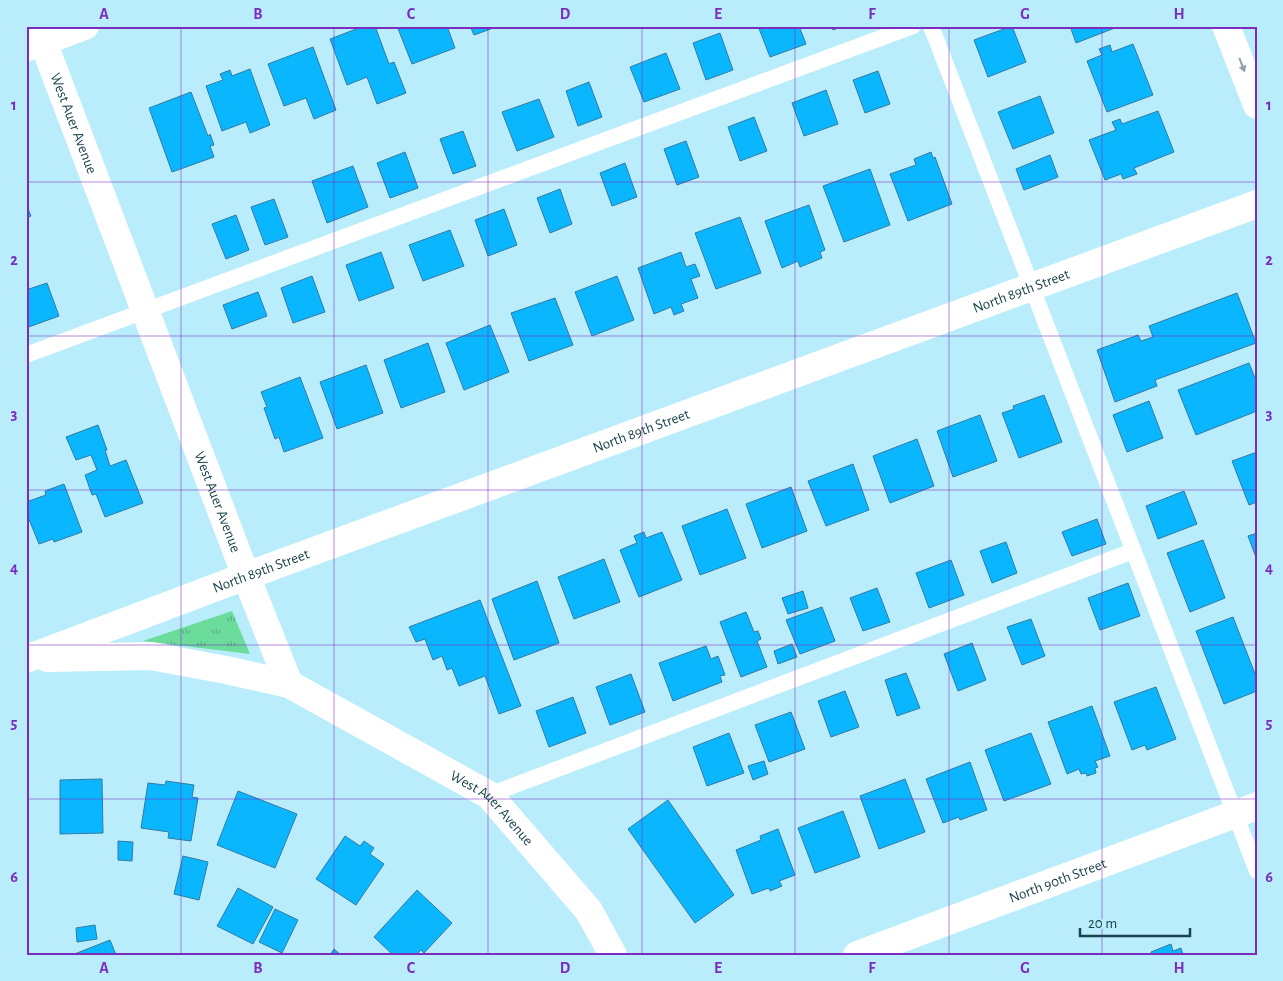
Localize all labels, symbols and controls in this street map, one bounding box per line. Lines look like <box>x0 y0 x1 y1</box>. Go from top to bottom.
text: A <box>99 6 109 22</box>
text: B <box>253 6 263 22</box>
text: C <box>407 6 416 22</box>
text: D <box>560 6 571 22</box>
text: E <box>714 6 722 22</box>
text: F <box>868 6 876 22</box>
text: G <box>1020 6 1030 22</box>
text: H <box>1173 6 1185 22</box>
one-way arrow <box>1238 58 1246 73</box>
street label: West Auer Avenue <box>48 71 100 176</box>
text: 1 <box>11 97 17 113</box>
text: 1 <box>1266 97 1272 113</box>
text: 2 <box>10 252 18 268</box>
text: 2 <box>1265 252 1273 268</box>
street label: North 89th Street <box>971 266 1072 315</box>
text: 3 <box>11 406 18 422</box>
street label: North 89th Street <box>591 406 692 455</box>
text: 3 <box>1266 406 1273 422</box>
street label: West Auer Avenue <box>192 449 244 554</box>
street label: North 89th Street <box>211 546 311 595</box>
text: 4 <box>10 560 18 576</box>
text: 4 <box>1265 560 1273 576</box>
text: 5 <box>11 715 18 731</box>
text: 5 <box>1266 715 1273 731</box>
street label: West Auer Avenue <box>448 768 536 848</box>
street label: North 90th Street <box>1007 855 1108 905</box>
text: 6 <box>10 869 18 885</box>
text: 6 <box>1265 869 1273 885</box>
scale bar <box>1080 906 1190 938</box>
text: 20 m <box>1088 916 1117 931</box>
text: A <box>99 960 109 976</box>
text: B <box>253 960 263 976</box>
text: C <box>407 960 416 976</box>
text: D <box>560 960 571 976</box>
text: E <box>714 960 722 976</box>
text: F <box>868 960 876 976</box>
text: G <box>1020 960 1030 976</box>
text: H <box>1173 960 1185 976</box>

